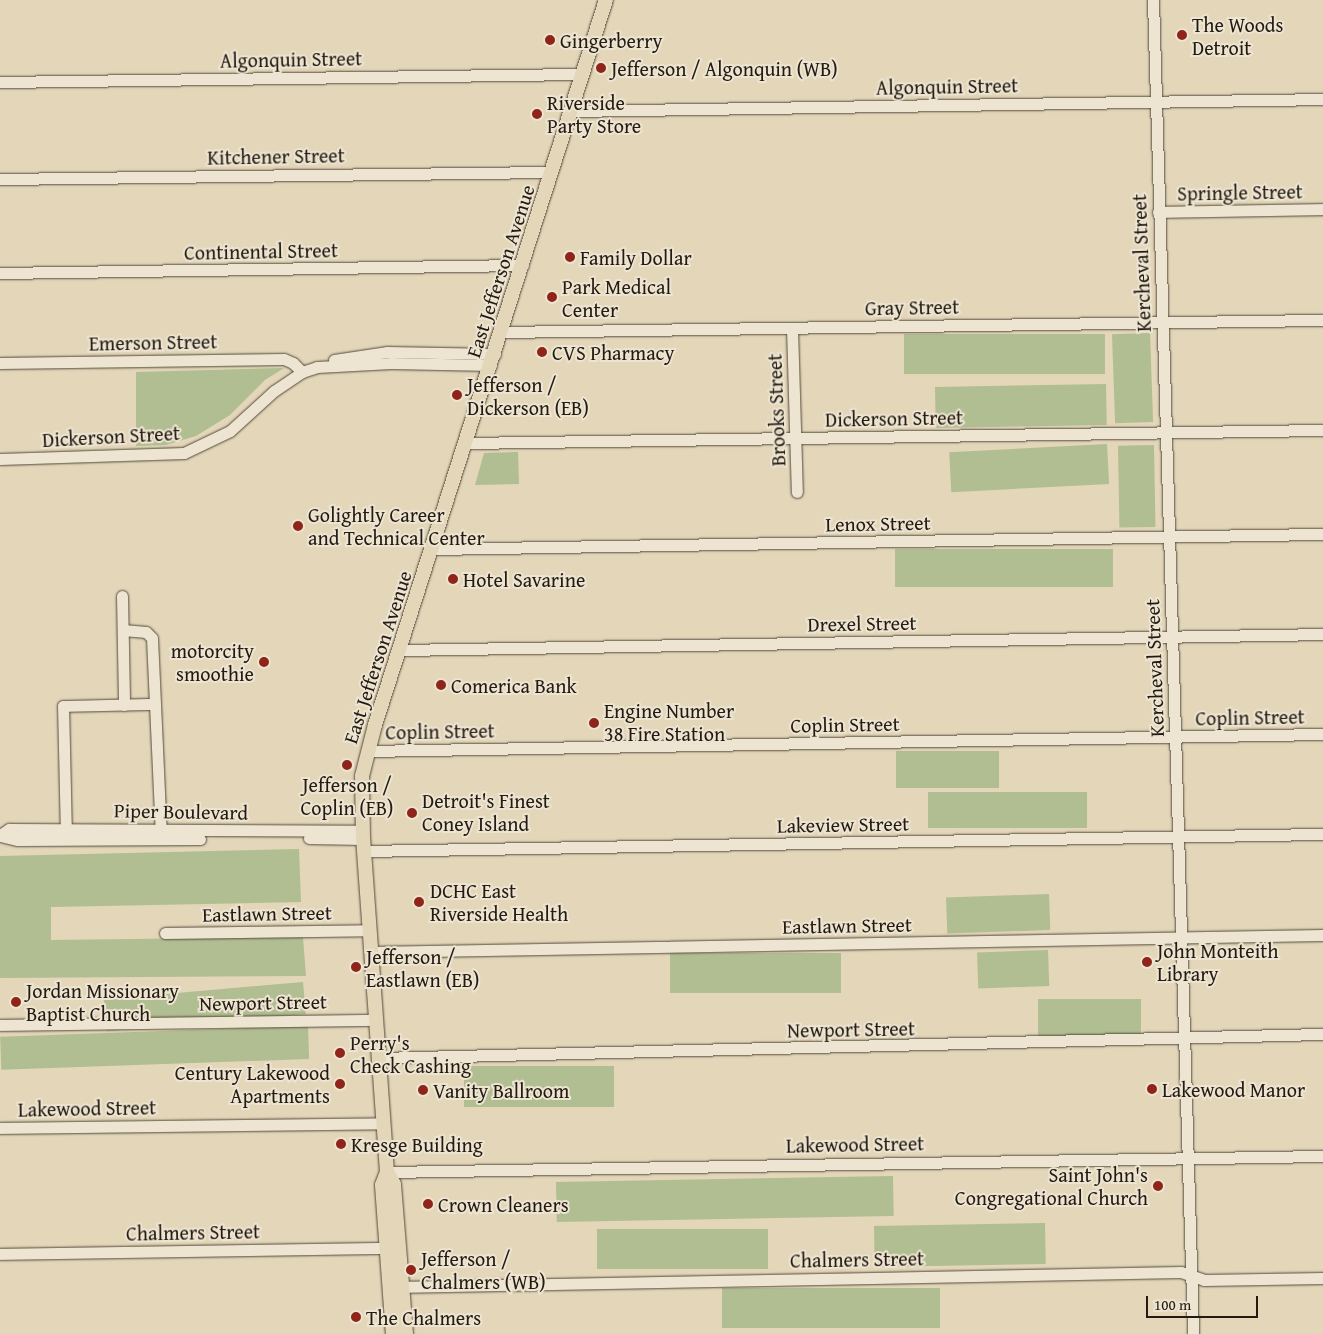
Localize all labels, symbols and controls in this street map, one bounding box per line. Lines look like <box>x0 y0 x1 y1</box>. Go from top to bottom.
place label: The Woods Detroit <box>1192 12 1283 59</box>
place label: Gingerberry <box>560 28 662 52</box>
marker: The Woods Detroit <box>1176 29 1188 41</box>
marker: Gingerberry <box>544 34 556 46</box>
street label: Algonquin Street <box>220 46 362 72</box>
place label: Jefferson / Algonquin (WB) <box>611 56 838 80</box>
marker: Jefferson / Algonquin (WB) <box>595 62 607 74</box>
street label: Algonquin Street <box>876 73 1018 99</box>
place label: Riverside Party Store <box>547 90 641 137</box>
marker: Riverside Party Store <box>531 108 543 120</box>
street label: Kitchener Street <box>207 143 345 169</box>
street label: Springle Street <box>1177 179 1303 205</box>
street label: East Jefferson Avenue <box>461 182 539 360</box>
street label: Kercheval Street <box>1127 194 1155 332</box>
street label: Continental Street <box>184 238 338 264</box>
place label: Family Dollar <box>580 245 692 269</box>
marker: Family Dollar <box>564 251 576 263</box>
place label: Park Medical Center <box>562 274 671 321</box>
marker: Park Medical Center <box>546 291 558 303</box>
street label: Gray Street <box>865 294 959 320</box>
street label: Emerson Street <box>89 329 217 355</box>
place label: CVS Pharmacy <box>552 340 674 364</box>
marker: CVS Pharmacy <box>536 346 548 358</box>
street label: Brooks Street <box>762 353 790 467</box>
place label: Jefferson / Dickerson (EB) <box>467 372 589 419</box>
marker: Jefferson / Dickerson (EB) <box>451 389 463 401</box>
street label: Dickerson Street <box>825 405 963 431</box>
street label: Dickerson Street <box>41 420 181 452</box>
place label: Golightly Career and Technical Center <box>308 502 485 549</box>
street label: Lenox Street <box>825 510 931 536</box>
marker: Golightly Career and Technical Center <box>292 520 304 532</box>
place label: Hotel Savarine <box>463 567 585 591</box>
street label: East Jefferson Avenue <box>338 568 416 746</box>
marker: Hotel Savarine <box>447 573 459 585</box>
street label: Kercheval Street <box>1140 599 1168 737</box>
street label: Drexel Street <box>807 610 917 636</box>
place label: motorcity smoothie <box>171 638 254 685</box>
marker: motorcity smoothie <box>258 656 270 668</box>
place label: Comerica Bank <box>451 673 577 697</box>
marker: Comerica Bank <box>435 679 447 691</box>
place label: Engine Number 38 Fire Station <box>604 699 734 746</box>
street label: Coplin Street <box>1195 704 1305 730</box>
street label: Coplin Street <box>790 711 900 737</box>
marker: Engine Number 38 Fire Station <box>588 717 600 729</box>
street label: Coplin Street <box>385 718 495 744</box>
marker: Jefferson / Coplin (EB) <box>341 759 353 771</box>
place label: Jefferson / Coplin (EB) <box>300 773 394 820</box>
place label: Detroit's Finest Coney Island <box>422 789 550 836</box>
street label: Piper Boulevard <box>114 798 248 824</box>
marker: Detroit's Finest Coney Island <box>406 807 418 819</box>
street label: Lakeview Street <box>777 811 909 837</box>
place label: DCHC East Riverside Health <box>430 878 568 925</box>
marker: DCHC East Riverside Health <box>412 895 426 909</box>
street label: Eastlawn Street <box>202 900 332 926</box>
street label: Eastlawn Street <box>782 912 912 938</box>
place label: John Monteith Library <box>1157 938 1279 985</box>
place label: Jefferson / Eastlawn (EB) <box>366 944 479 991</box>
marker: John Monteith Library <box>1141 956 1153 968</box>
marker: Jefferson / Eastlawn (EB) <box>350 961 362 973</box>
place label: Jordan Missionary Baptist Church <box>26 978 179 1025</box>
street label: Newport Street <box>199 989 327 1015</box>
marker: Jordan Missionary Baptist Church <box>10 996 22 1008</box>
street label: Newport Street <box>787 1016 915 1042</box>
place label: Perry's Check Cashing <box>350 1030 471 1077</box>
marker: Perry's Check Cashing <box>334 1047 346 1059</box>
place label: Century Lakewood Apartments <box>175 1060 330 1107</box>
place label: Lakewood Manor <box>1162 1077 1305 1101</box>
marker: Century Lakewood Apartments <box>334 1078 346 1090</box>
place label: Vanity Ballroom <box>433 1078 569 1102</box>
marker: Lakewood Manor <box>1146 1083 1158 1095</box>
marker: Vanity Ballroom <box>417 1084 429 1096</box>
street label: Lakewood Street <box>18 1095 156 1121</box>
street label: Lakewood Street <box>786 1131 924 1157</box>
place label: Kresge Building <box>351 1132 483 1156</box>
marker: Kresge Building <box>335 1138 347 1150</box>
place label: Saint John's Congregational Church <box>955 1162 1148 1209</box>
marker: Saint John's Congregational Church <box>1152 1180 1164 1192</box>
place label: Crown Cleaners <box>438 1192 569 1216</box>
marker: Crown Cleaners <box>422 1198 434 1210</box>
street label: Chalmers Street <box>126 1219 260 1245</box>
place label: Jefferson / Chalmers (WB) <box>421 1246 546 1293</box>
street label: Chalmers Street <box>790 1246 924 1272</box>
marker: Jefferson / Chalmers (WB) <box>405 1264 417 1276</box>
scale bar <box>1148 1286 1260 1318</box>
text: 100 m <box>1154 1294 1191 1315</box>
place label: The Chalmers <box>366 1305 481 1329</box>
marker: The Chalmers <box>350 1311 362 1323</box>

